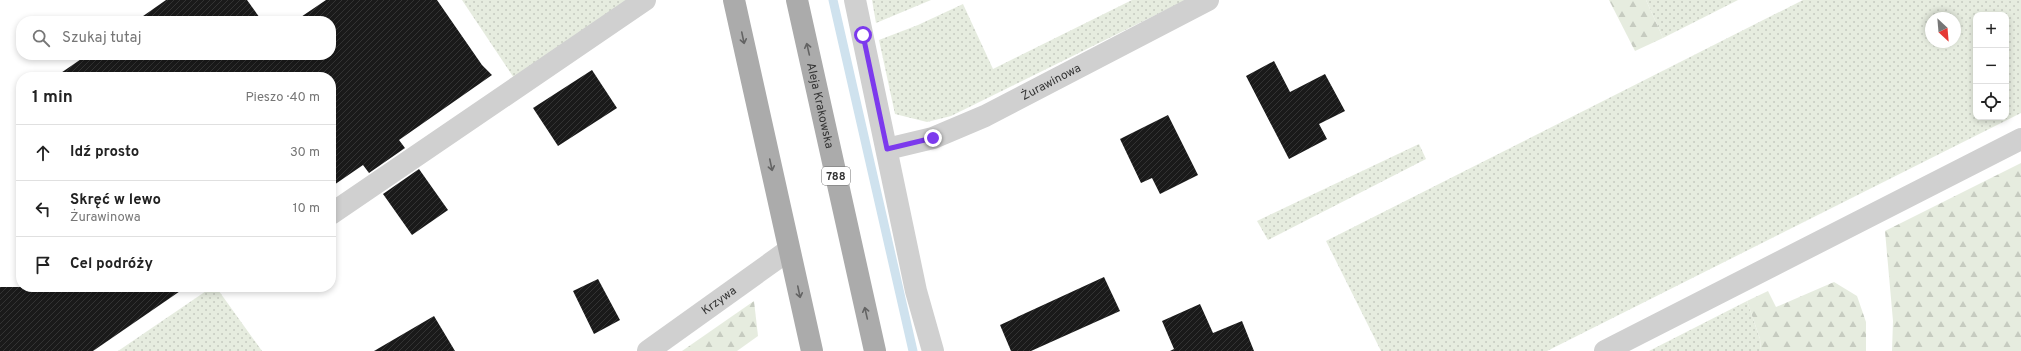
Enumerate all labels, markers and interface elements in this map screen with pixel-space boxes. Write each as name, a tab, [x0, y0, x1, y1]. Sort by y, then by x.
north arrow	[1925, 12, 1961, 48]
map controls	[1973, 12, 2009, 120]
button: +	[1973, 12, 2009, 48]
search box	[16, 16, 336, 60]
route start	[854, 26, 872, 44]
icon: search	[30, 27, 52, 49]
text: Szukaj tutaj	[62, 29, 142, 48]
one-way arrow	[739, 31, 747, 44]
one-way arrow	[803, 43, 811, 56]
button: −	[1973, 48, 2009, 84]
street label: Żurawinowa	[1019, 60, 1084, 105]
street label: Aleja Krakowska	[802, 61, 837, 150]
button: locate	[1973, 84, 2009, 120]
text: 1 min	[32, 87, 73, 109]
text: Pieszo · 40 m	[245, 90, 320, 106]
route end	[924, 129, 942, 147]
icon: ahead	[32, 142, 54, 164]
text: Idź prosto	[70, 143, 139, 162]
text: 30 m	[290, 145, 320, 161]
one-way arrow	[767, 158, 775, 171]
road number: 788	[822, 167, 850, 185]
text: Skręć w lewo	[70, 191, 161, 210]
icon: left	[32, 198, 54, 220]
text: 10 m	[293, 201, 320, 217]
text: Żurawinowa	[70, 210, 141, 226]
icon: arrive	[32, 254, 54, 276]
text: Cel podróży	[70, 255, 153, 274]
street label: Krzywa	[699, 283, 740, 319]
one-way arrow	[795, 285, 803, 298]
one-way arrow	[862, 307, 870, 320]

